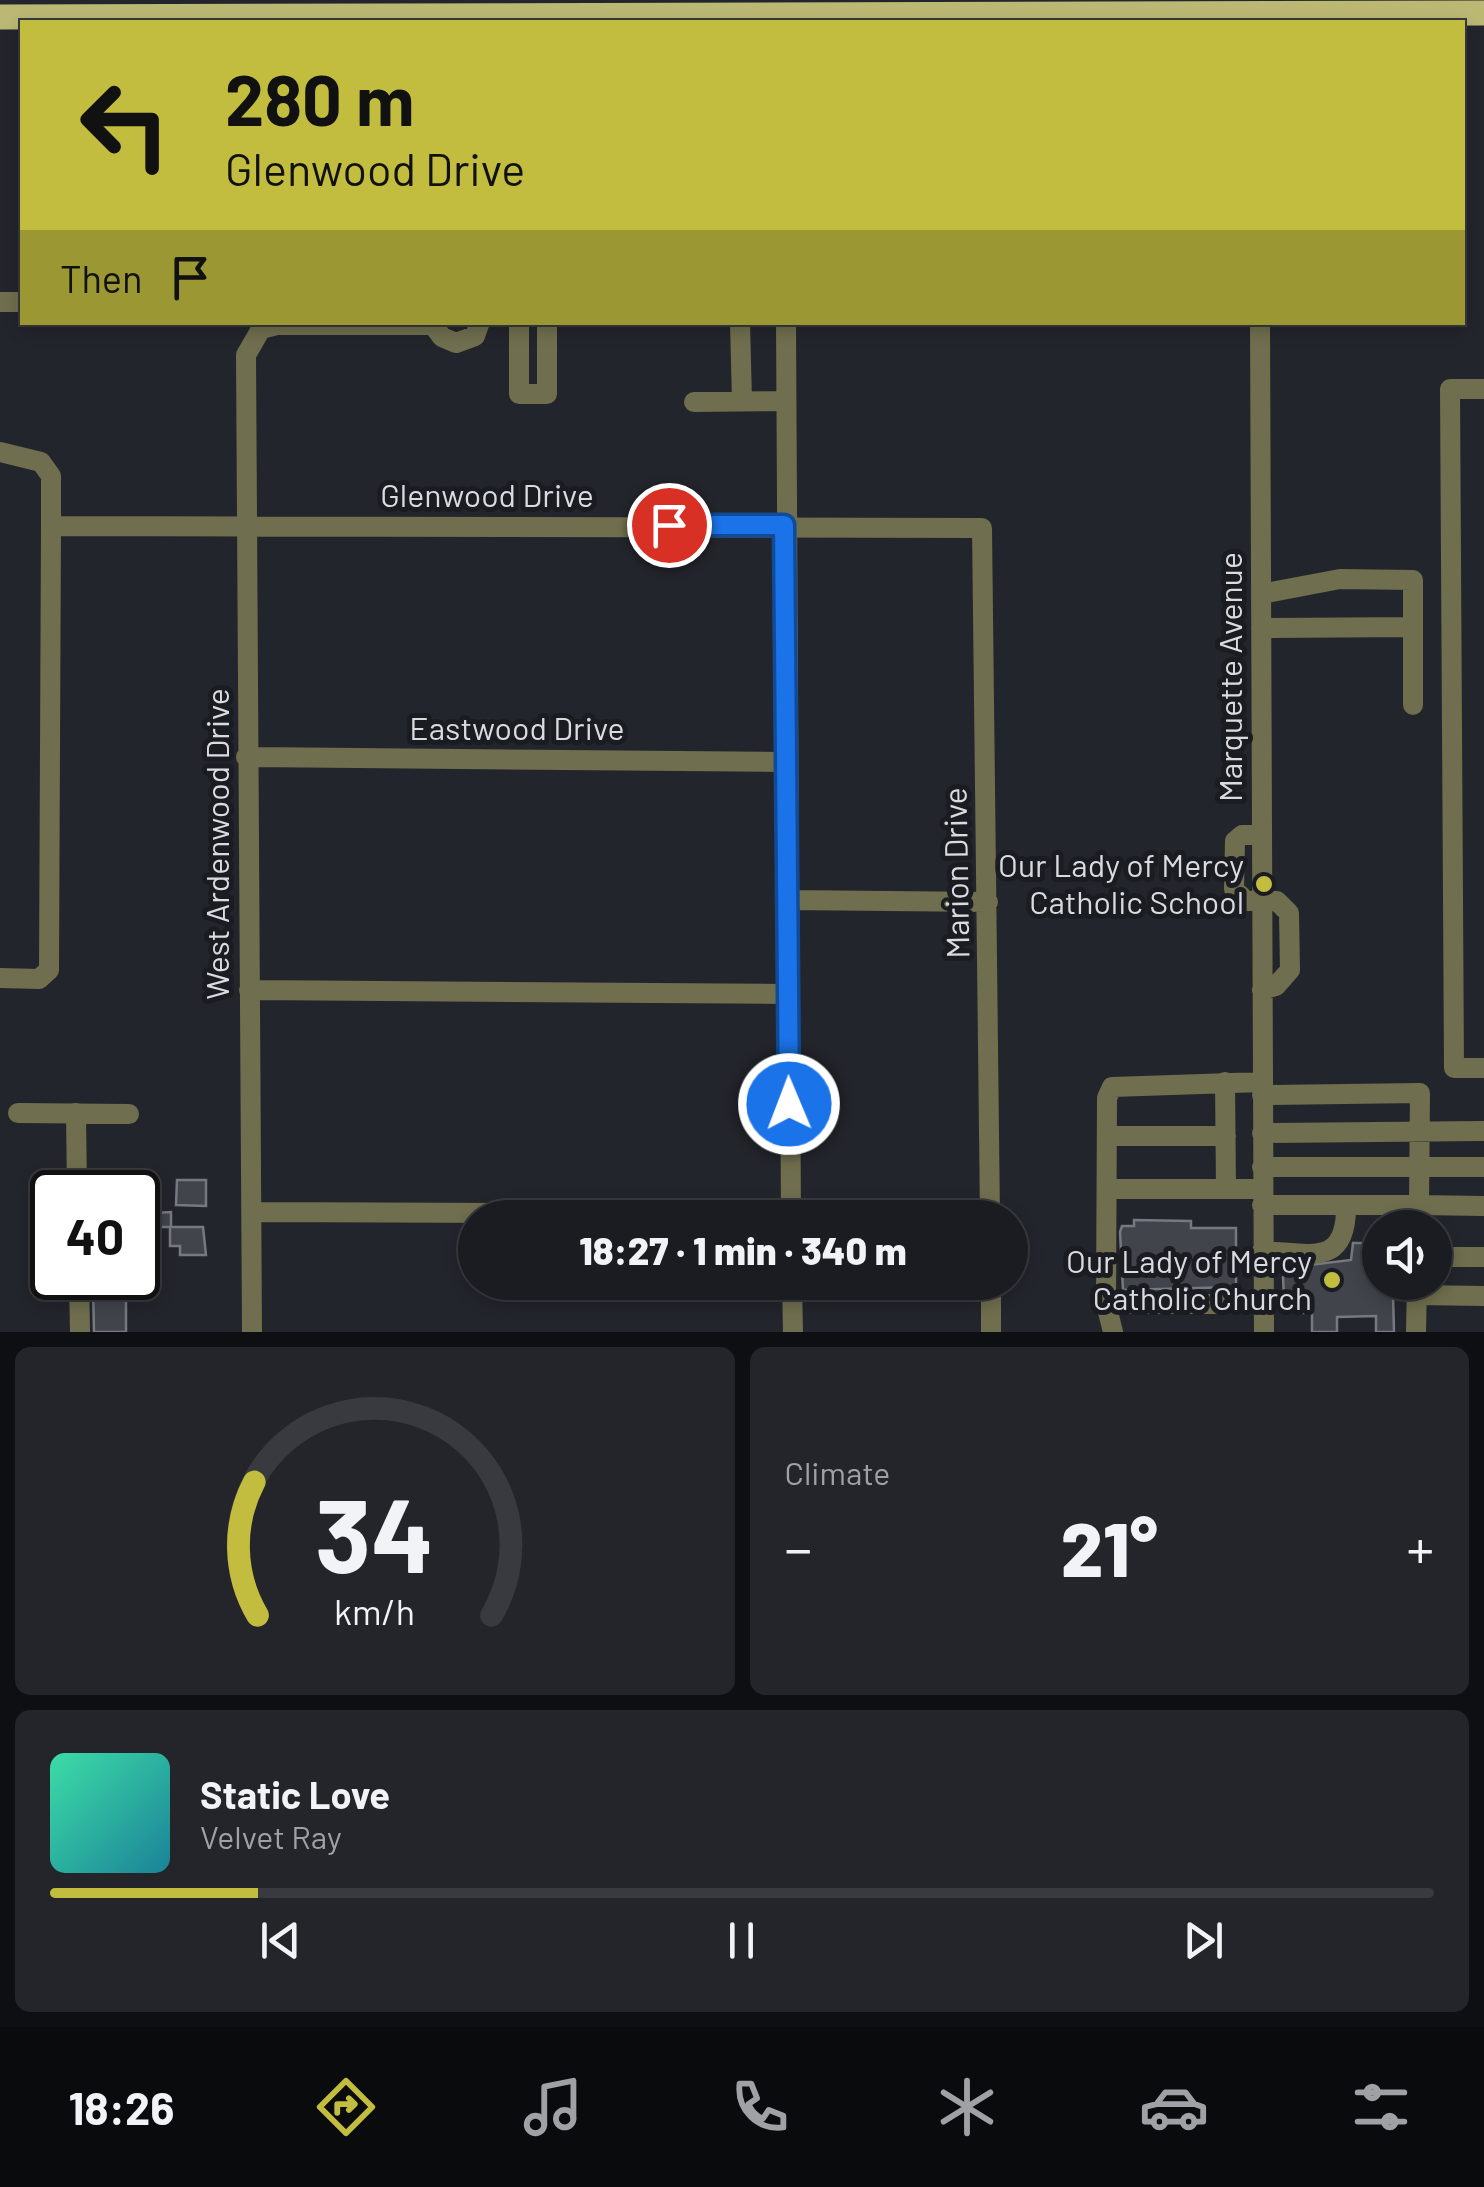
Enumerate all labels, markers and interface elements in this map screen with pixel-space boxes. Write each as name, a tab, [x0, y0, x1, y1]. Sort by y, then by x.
text: 280 m	[225, 56, 414, 140]
icon: left	[60, 60, 190, 190]
text: Glenwood Drive	[225, 141, 525, 195]
icon: arrive	[163, 250, 218, 305]
text: Then	[60, 255, 143, 301]
street label: Glenwood Drive	[380, 475, 594, 513]
pin	[627, 483, 712, 568]
icon: arrive	[642, 498, 697, 553]
street label: Marquette Avenue	[1210, 552, 1248, 802]
street label: West Ardenwood Drive	[197, 688, 235, 1000]
street label: Eastwood Drive	[409, 708, 625, 746]
street label: Marion Drive	[935, 787, 975, 959]
place label: Our Lady of Mercy Catholic School	[998, 845, 1244, 920]
marker: Our Lady of Mercy Catholic School	[1253, 873, 1275, 895]
position arrow	[737, 1052, 841, 1156]
speed limit sign: 40	[30, 1170, 160, 1300]
map controls	[1362, 1210, 1452, 1300]
button: sound	[1362, 1210, 1452, 1300]
text: 18:27 · 1 min · 340 m	[579, 1227, 907, 1273]
place label: Our Lady of Mercy Catholic Church	[1066, 1241, 1312, 1316]
marker: Our Lady of Mercy Catholic Church	[1321, 1269, 1343, 1291]
text: Climate	[785, 1453, 890, 1491]
text: 34	[315, 1469, 434, 1594]
text: 21°	[1061, 1502, 1158, 1592]
text: −	[785, 1514, 812, 1580]
text: +	[1406, 1514, 1434, 1580]
text: km/h	[334, 1589, 415, 1632]
text: Static Love	[200, 1771, 390, 1817]
text: Velvet Ray	[200, 1817, 342, 1855]
icon: previous	[253, 1913, 308, 1968]
icon: pause	[714, 1913, 769, 1968]
icon: next	[1176, 1913, 1231, 1968]
icon: directions	[311, 2072, 381, 2142]
icon: music	[518, 2072, 588, 2142]
icon: phone	[725, 2072, 795, 2142]
icon: climate	[932, 2072, 1002, 2142]
icon: car	[1139, 2072, 1209, 2142]
icon: filters	[1346, 2072, 1416, 2142]
text: 18:26	[68, 2080, 174, 2134]

